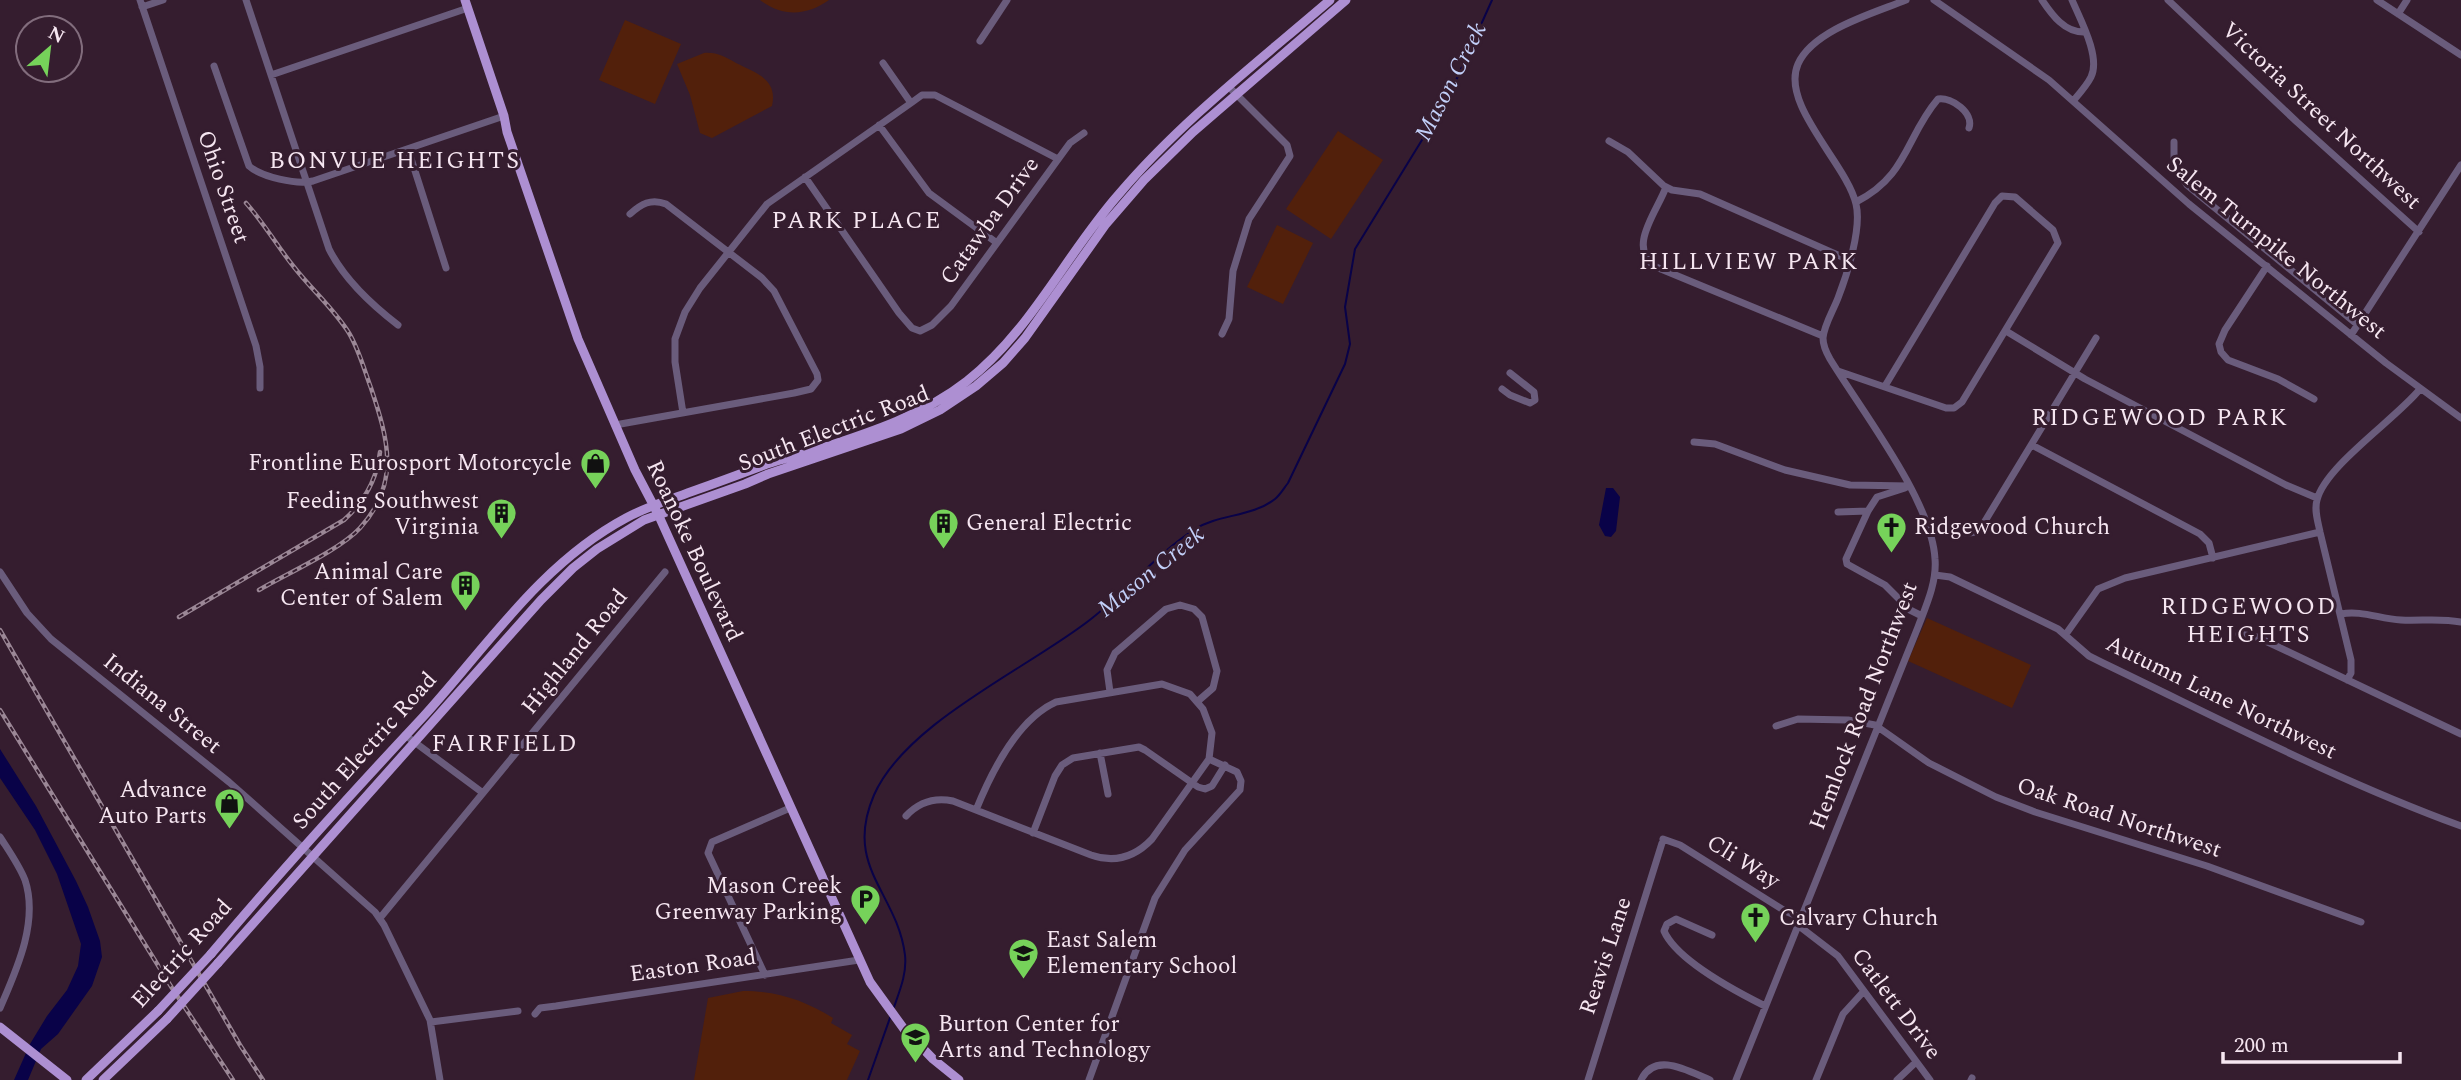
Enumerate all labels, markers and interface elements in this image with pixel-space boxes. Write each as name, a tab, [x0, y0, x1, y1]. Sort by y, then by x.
north arrow	[14, 14, 84, 84]
street label: Victoria Street Northwest	[2213, 14, 2429, 218]
water label: Mason Creek	[1406, 16, 1496, 148]
text: N	[43, 19, 70, 52]
street label: Ohio Street	[187, 126, 259, 248]
district label: BONVUE HEIGHTS	[269, 143, 521, 179]
street label: Salem Turnpike Northwest	[2158, 148, 2394, 348]
street label: Catawba Drive	[931, 150, 1049, 292]
district label: PARK PLACE	[772, 203, 942, 239]
district label: HILLVIEW PARK	[1639, 244, 1859, 280]
street label: South Electric Road	[733, 376, 935, 482]
district label: RIDGEWOOD PARK	[2031, 400, 2289, 436]
place label: Frontline Eurosport Motorcycle	[248, 446, 572, 481]
shop icon: Frontline Eurosport Motorcycle	[578, 446, 612, 490]
street label: Roanoke Boulevard	[637, 454, 752, 648]
place label: Feeding Southwest Virginia	[286, 484, 479, 545]
building icon: Feeding Southwest Virginia	[485, 497, 519, 541]
building icon: General Electric	[926, 506, 960, 550]
place label: General Electric	[966, 506, 1132, 541]
church icon: Ridgewood Church	[1874, 510, 1908, 554]
place label: Ridgewood Church	[1914, 510, 2110, 545]
water label: Mason Creek	[1089, 517, 1213, 627]
place label: Animal Care Center of Salem	[280, 555, 443, 616]
building icon: Animal Care Center of Salem	[449, 568, 483, 612]
street label: Hemlock Road Northwest	[1800, 577, 1928, 835]
street label: Highland Road	[513, 581, 637, 723]
district label: RIDGEWOOD HEIGHTS	[2161, 589, 2337, 653]
street label: Autumn Lane Northwest	[2100, 627, 2342, 769]
street label: Indiana Street	[95, 645, 229, 763]
street label: South Electric Road	[284, 664, 446, 838]
district label: FAIRFIELD	[431, 726, 579, 762]
street label: Oak Road Northwest	[2012, 768, 2226, 868]
place label: Advance Auto Parts	[98, 773, 207, 834]
shop icon: Advance Auto Parts	[213, 786, 247, 830]
street label: Cli Way	[1700, 826, 1787, 899]
place label: Mason Creek Greenway Parking	[655, 869, 842, 930]
parking icon: Mason Creek Greenway Parking	[848, 882, 882, 926]
street label: Electric Road	[123, 891, 241, 1017]
street label: Reavis Lane	[1571, 893, 1641, 1019]
church icon: Calvary Church	[1739, 901, 1773, 945]
place label: Calvary Church	[1779, 901, 1938, 936]
place label: East Salem Elementary School	[1046, 923, 1237, 984]
school or university icon: East Salem Elementary School	[1006, 936, 1040, 980]
street label: Easton Road	[627, 940, 759, 992]
street label: Catlett Drive	[1842, 941, 1950, 1067]
place label: Burton Center for Arts and Technology	[938, 1007, 1151, 1068]
school or university icon: Burton Center for Arts and Technology	[898, 1020, 932, 1064]
scale bar	[2223, 1020, 2400, 1064]
text: 200 m	[2234, 1030, 2289, 1062]

